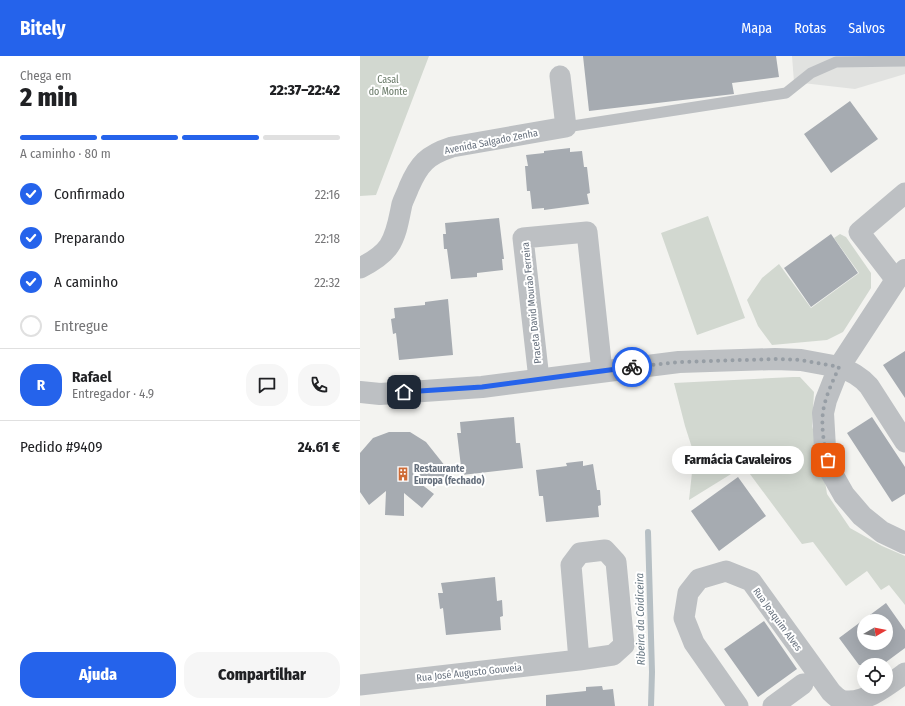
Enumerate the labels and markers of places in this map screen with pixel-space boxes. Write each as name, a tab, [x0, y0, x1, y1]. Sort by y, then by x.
pin	[387, 375, 421, 409]
pin	[811, 443, 845, 477]
callout: Farmácia Cavaleiros	[672, 446, 804, 474]
place label: Restaurante Europa (fechado)	[414, 463, 485, 487]
building icon: Restaurante Europa (fechado)	[395, 466, 411, 482]

